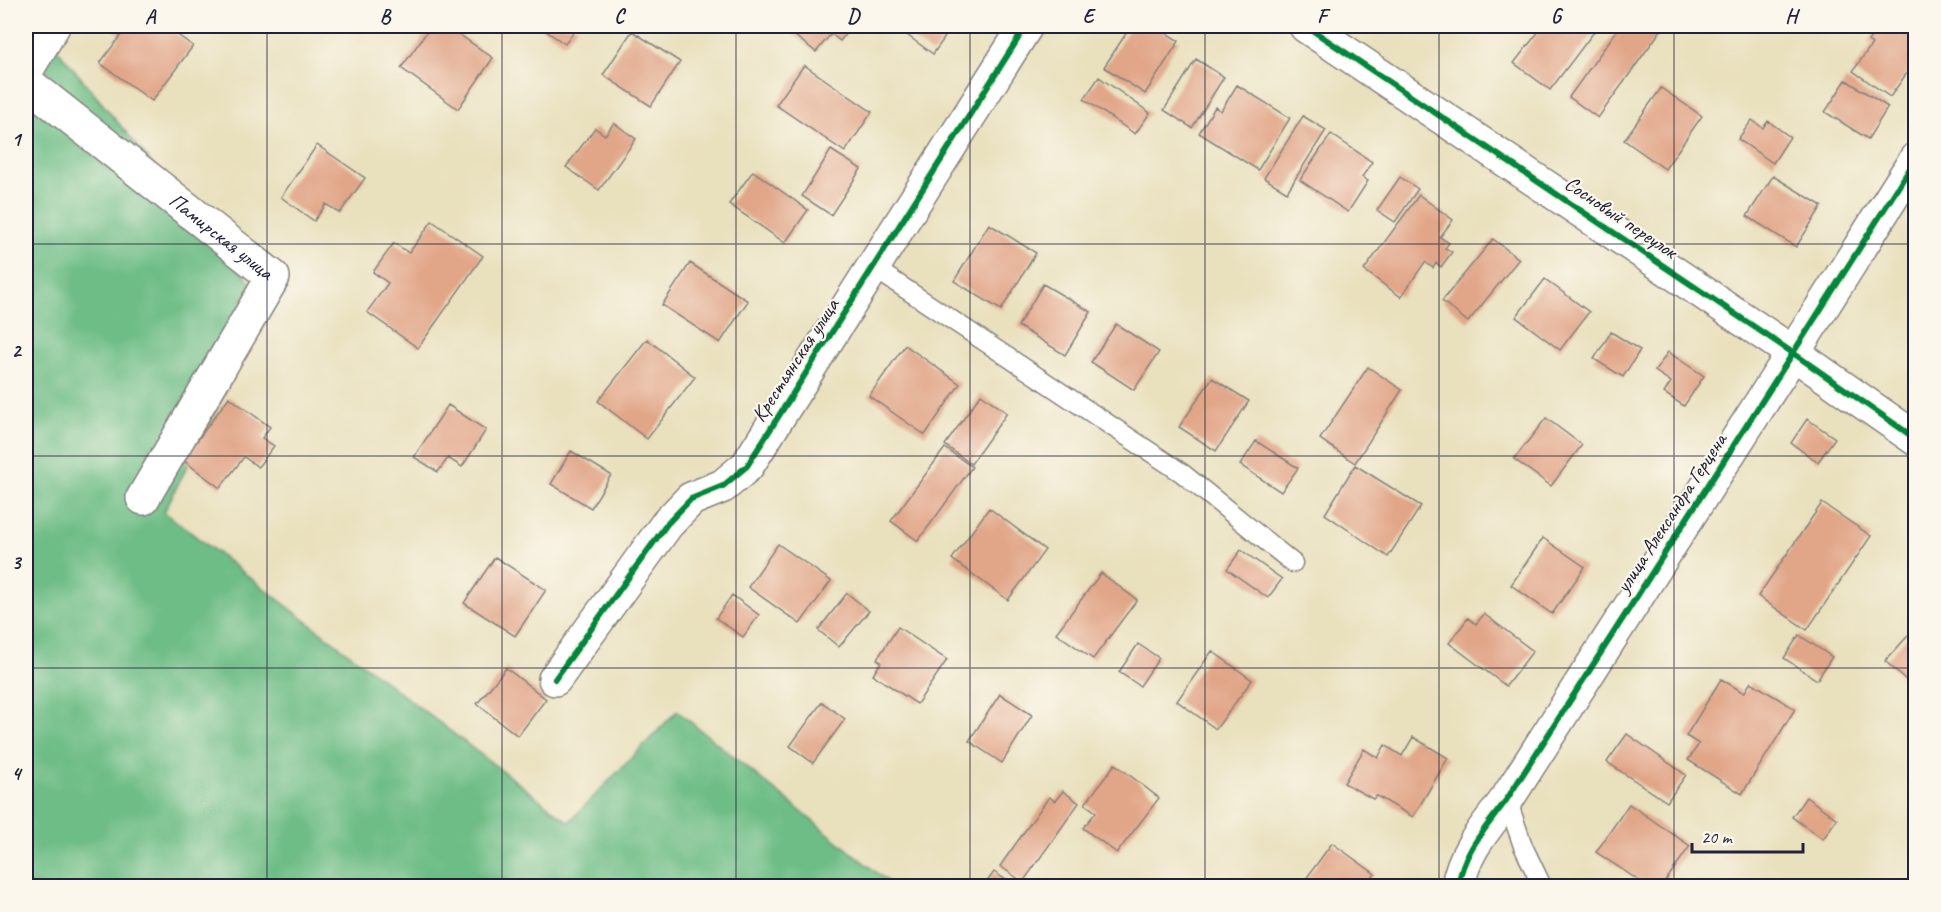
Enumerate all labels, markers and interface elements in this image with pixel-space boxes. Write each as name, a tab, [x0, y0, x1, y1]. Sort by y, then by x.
text: A	[145, 4, 157, 29]
text: B	[380, 4, 392, 29]
text: C	[614, 4, 626, 29]
text: D	[847, 4, 861, 29]
text: E	[1083, 4, 1097, 29]
text: F	[1317, 4, 1331, 29]
text: G	[1551, 4, 1564, 29]
text: H	[1785, 4, 1800, 29]
text: 1	[12, 127, 23, 152]
street label: Сосновый переулок	[1560, 170, 1684, 265]
street label: Памирская улица	[164, 187, 280, 287]
street label: Крестьянская улица	[746, 292, 845, 427]
text: 2	[12, 338, 23, 363]
street label: улица Александра Герцена	[1609, 426, 1734, 599]
text: 3	[12, 550, 23, 575]
text: 4	[12, 761, 24, 786]
scale bar	[1692, 816, 1803, 854]
text: 20 m	[1701, 826, 1734, 848]

